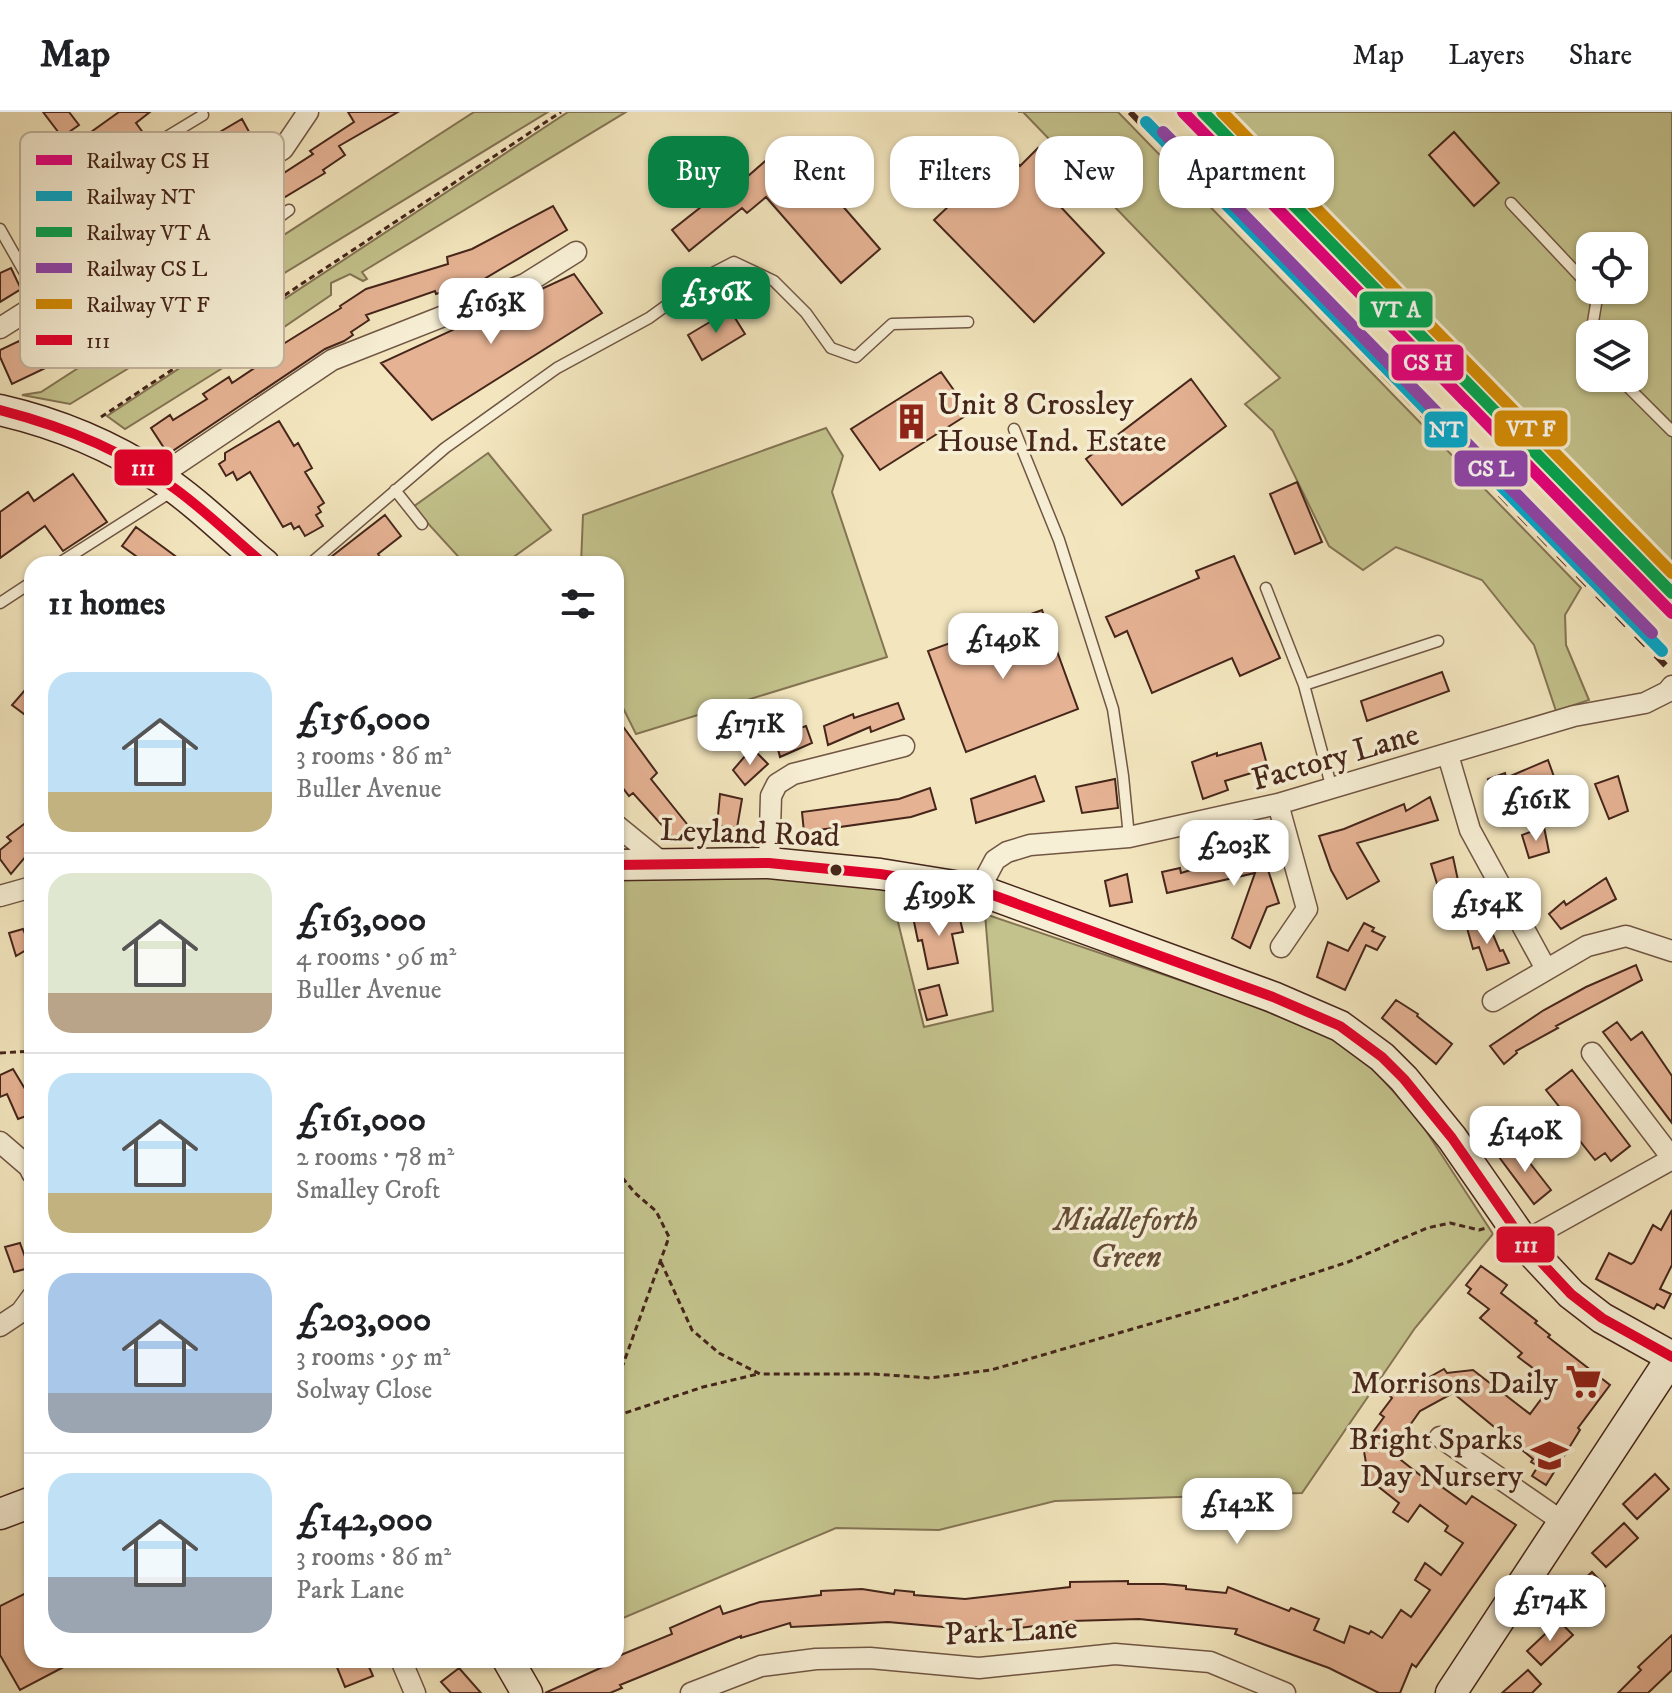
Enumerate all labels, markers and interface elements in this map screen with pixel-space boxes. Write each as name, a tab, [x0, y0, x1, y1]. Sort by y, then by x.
text: Map	[40, 31, 110, 79]
text: Map	[1353, 38, 1404, 73]
text: Layers	[1448, 38, 1525, 73]
text: Share	[1569, 38, 1632, 73]
legend	[20, 132, 284, 368]
chip: Buy	[648, 136, 749, 208]
chip: Rent	[765, 136, 874, 208]
chip: Filters	[890, 136, 1019, 208]
chip: New	[1035, 136, 1143, 208]
chip: Apartment	[1159, 136, 1334, 208]
text: Railway CS H	[86, 148, 210, 175]
text: Railway NT	[86, 184, 196, 211]
text: Railway VT A	[86, 220, 211, 247]
map controls	[1576, 232, 1648, 392]
button: locate	[1576, 232, 1648, 304]
text: Railway CS L	[86, 256, 207, 283]
pin: £156K	[660, 267, 772, 335]
text: £156K	[680, 276, 752, 309]
pin: £163K	[435, 278, 547, 346]
text: £163K	[457, 287, 525, 320]
line badge: VT A	[1358, 290, 1434, 329]
text: Railway VT F	[86, 292, 210, 319]
text: VT A	[1370, 297, 1422, 324]
button: layers	[1576, 320, 1648, 392]
text: 111	[86, 328, 110, 355]
line badge: CS H	[1390, 343, 1465, 382]
text: CS H	[1403, 350, 1453, 377]
place label: Unit 8 Crossley House Ind. Estate	[937, 385, 1166, 462]
building icon: Unit 8 Crossley House Ind. Estate	[892, 402, 930, 440]
line badge: VT F	[1493, 409, 1569, 448]
line badge: NT	[1423, 410, 1469, 449]
text: VT F	[1505, 416, 1556, 443]
text: NT	[1429, 417, 1464, 444]
line badge: 111	[113, 448, 174, 487]
line badge: CS L	[1453, 449, 1529, 488]
text: 111	[131, 455, 155, 482]
text: CS L	[1468, 456, 1515, 483]
icon: filters	[556, 582, 600, 626]
text: 11 homes	[48, 583, 165, 625]
pin: £149K	[947, 613, 1059, 681]
text: £149K	[966, 622, 1040, 655]
text: £156,000	[296, 698, 430, 740]
pin: £171K	[694, 699, 806, 767]
icon: home	[112, 704, 208, 800]
text: £171K	[715, 708, 785, 741]
street label: Factory Lane	[1247, 715, 1424, 801]
text: 3 rooms · 86 m²	[296, 740, 451, 773]
text: Buller Avenue	[296, 773, 442, 806]
pin: £161K	[1480, 775, 1592, 843]
text: £161K	[1502, 784, 1570, 817]
street label: Leyland Road	[659, 811, 841, 857]
pin: £203K	[1178, 820, 1290, 888]
text: £203K	[1198, 829, 1270, 862]
unlabelled marker	[828, 862, 844, 878]
pin: £199K	[883, 870, 995, 938]
pin: £154K	[1431, 878, 1543, 946]
text: £199K	[903, 879, 975, 912]
text: £154K	[1451, 887, 1523, 920]
text: £163,000	[296, 899, 426, 941]
icon: home	[112, 905, 208, 1001]
text: 4 rooms · 96 m²	[296, 941, 456, 974]
text: Buller Avenue	[296, 974, 442, 1007]
text: £161,000	[296, 1099, 426, 1141]
icon: home	[112, 1105, 208, 1201]
pin: £140K	[1469, 1106, 1581, 1174]
text: £140K	[1488, 1115, 1562, 1148]
text: 2 rooms · 78 m²	[296, 1141, 454, 1174]
text: Smalley Croft	[296, 1174, 440, 1207]
park label: Middleforth Green	[1052, 1201, 1198, 1278]
line badge: 111	[1495, 1225, 1556, 1264]
text: 111	[1514, 1232, 1538, 1259]
text: £203,000	[296, 1299, 431, 1341]
icon: home	[112, 1305, 208, 1401]
text: 3 rooms · 95 m²	[296, 1341, 451, 1374]
supermarket icon: Morrisons Daily	[1565, 1363, 1603, 1401]
place label: Morrisons Daily	[1351, 1364, 1559, 1404]
text: Solway Close	[296, 1374, 432, 1407]
place label: Bright Sparks Day Nursery	[1349, 1420, 1524, 1497]
school or university icon: Bright Sparks Day Nursery	[1530, 1437, 1568, 1475]
pin: £142K	[1181, 1478, 1293, 1546]
text: £142K	[1200, 1487, 1274, 1520]
text: £142,000	[296, 1499, 433, 1541]
icon: home	[112, 1505, 208, 1601]
text: 3 rooms · 86 m²	[296, 1541, 451, 1574]
text: Park Lane	[296, 1574, 404, 1607]
pin: £174K	[1494, 1575, 1606, 1643]
text: £174K	[1513, 1584, 1587, 1617]
street label: Park Lane	[944, 1609, 1079, 1655]

